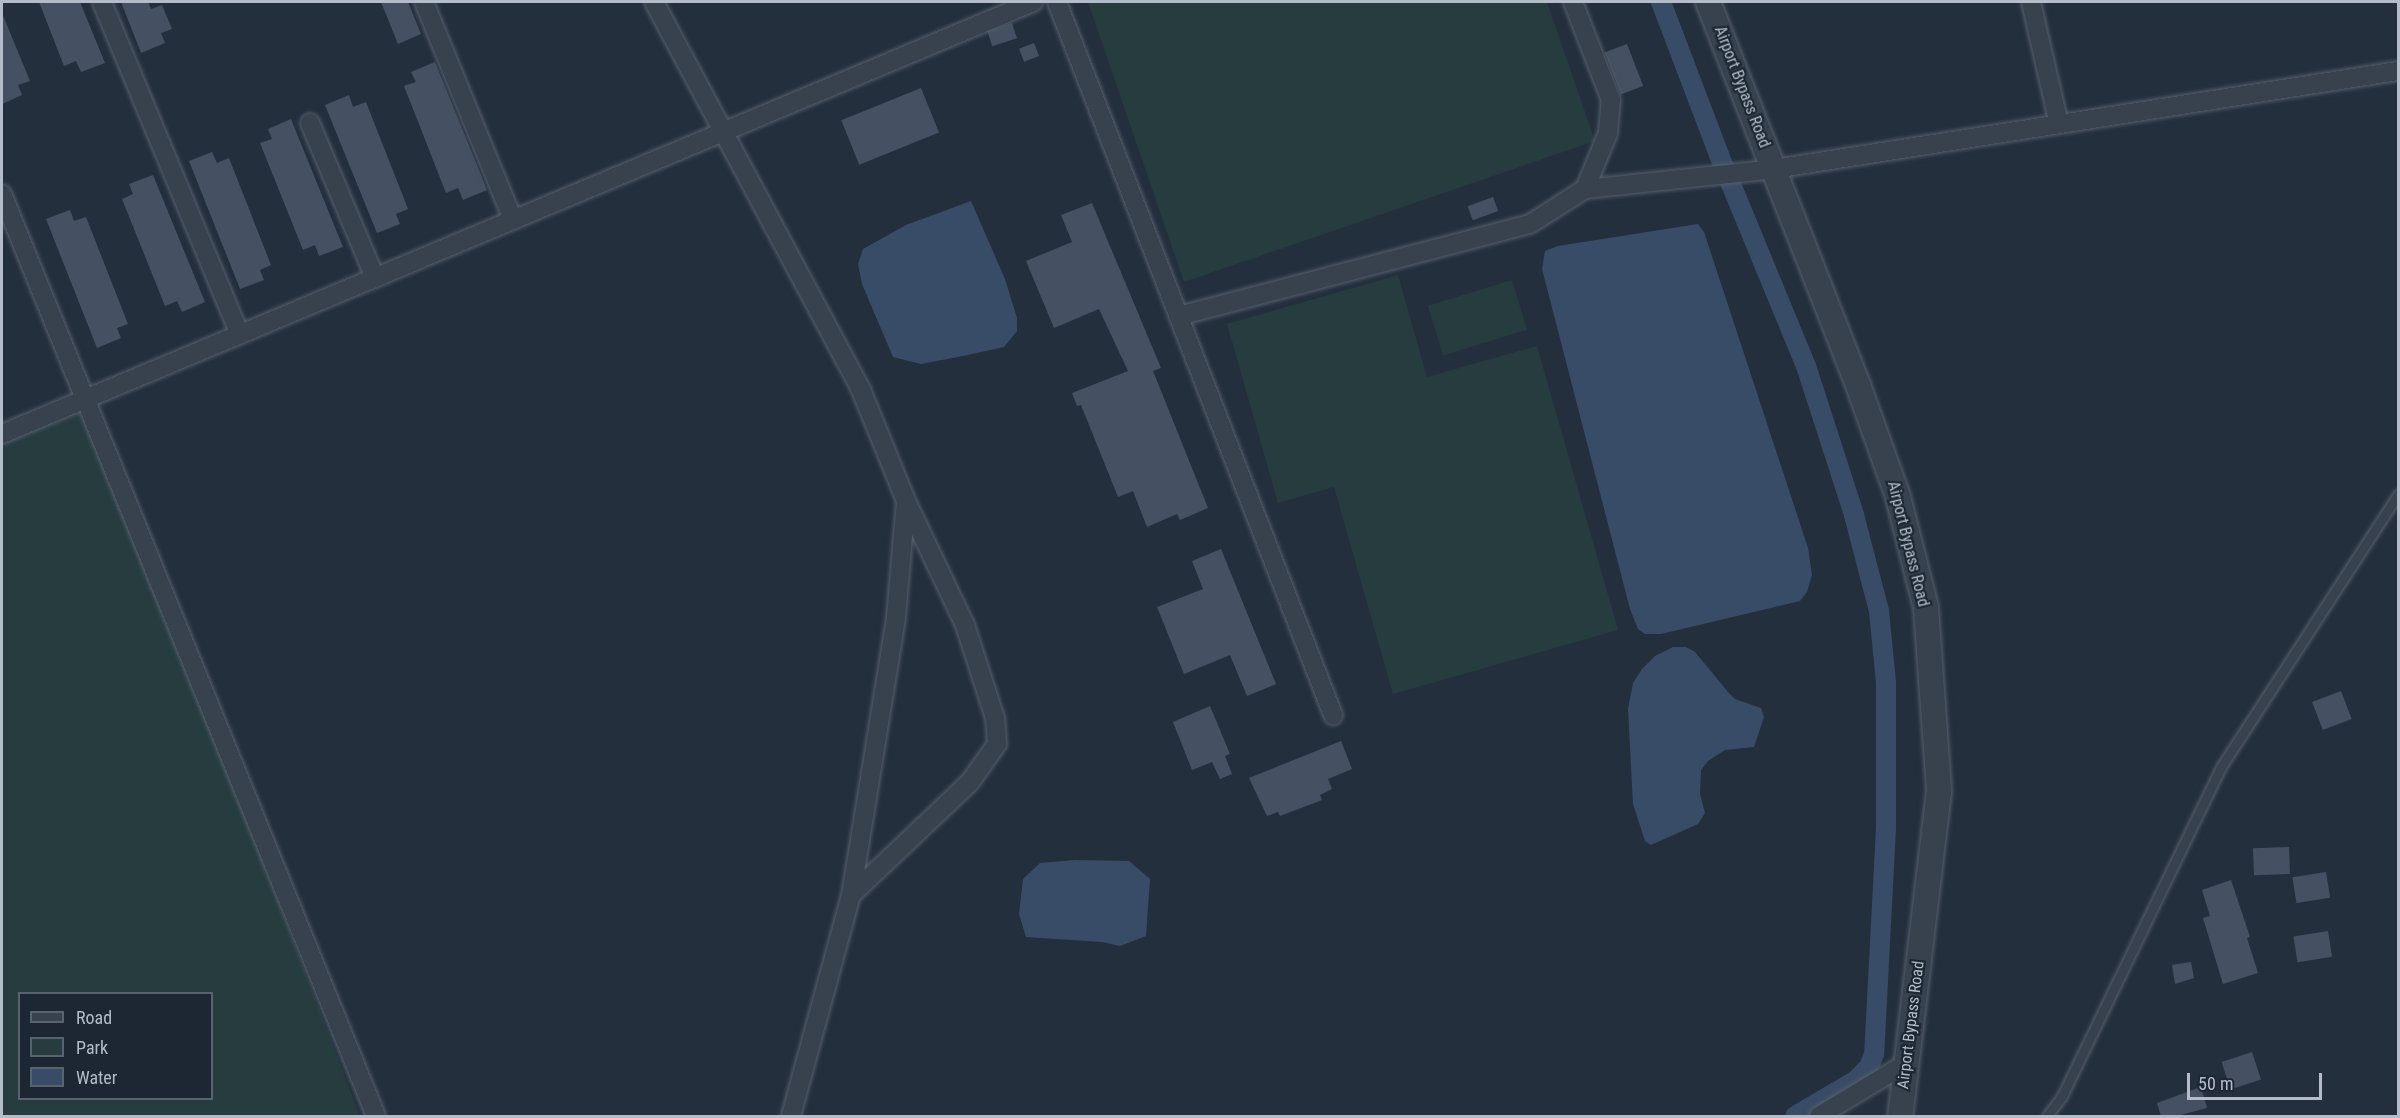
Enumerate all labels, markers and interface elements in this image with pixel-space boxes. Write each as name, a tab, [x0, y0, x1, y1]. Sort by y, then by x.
street label: Airport Bypass Road	[1710, 23, 1774, 151]
street label: Airport Bypass Road	[1883, 479, 1933, 609]
street label: Airport Bypass Road	[1894, 960, 1928, 1090]
legend	[18, 992, 213, 1100]
text: Road	[76, 1007, 112, 1028]
text: Park	[76, 1037, 108, 1058]
scale bar	[2190, 1061, 2325, 1099]
text: Water	[76, 1067, 117, 1088]
text: 50 m	[2198, 1073, 2233, 1094]

